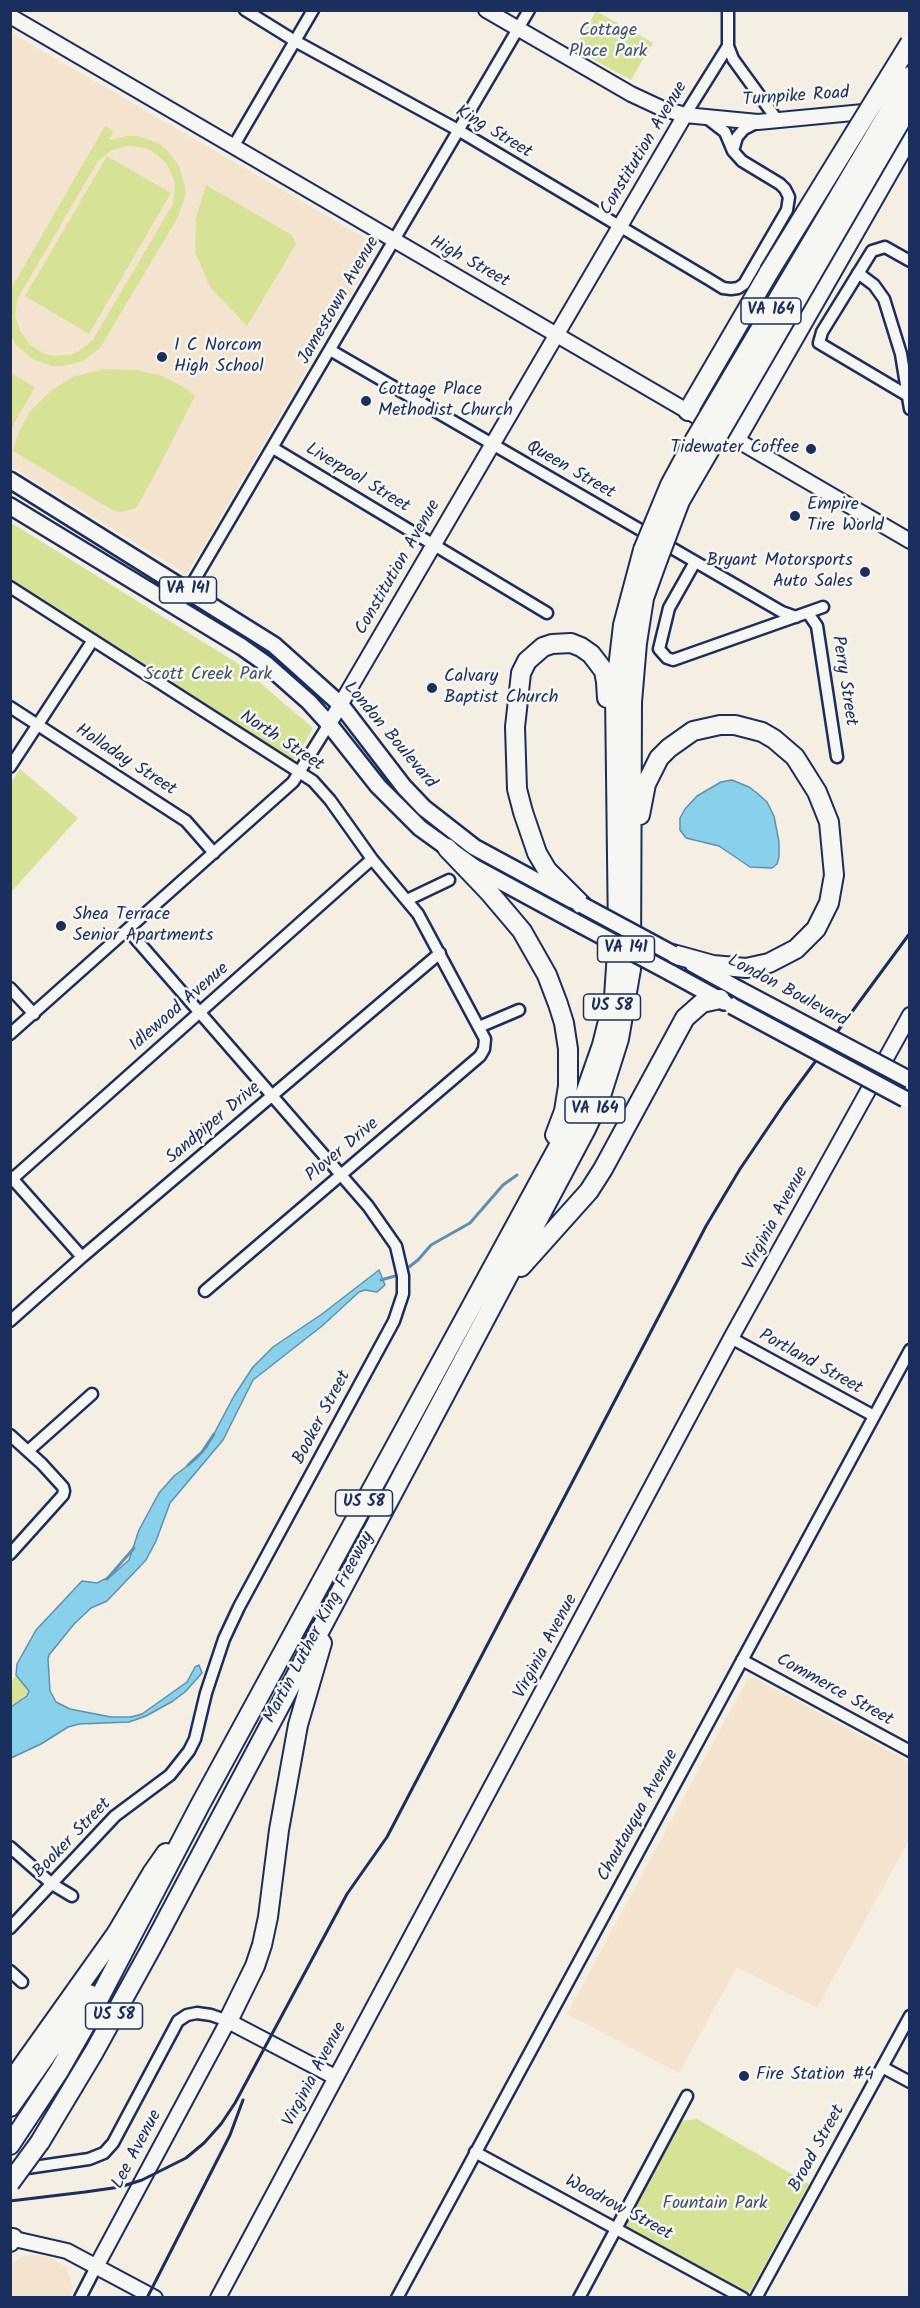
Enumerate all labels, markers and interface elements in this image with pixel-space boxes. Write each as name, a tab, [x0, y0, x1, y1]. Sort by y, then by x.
park label: Cottage Place Park	[569, 21, 647, 63]
street label: Constitution Avenue	[597, 78, 693, 220]
street label: Turnpike Road	[742, 84, 850, 112]
street label: King Street	[451, 102, 535, 164]
street label: High Street	[426, 232, 512, 294]
street label: Jamestown Avenue	[295, 233, 385, 369]
road number: VA 164	[741, 298, 801, 324]
place label: I C Norcom High School	[174, 336, 264, 378]
marker: I C Norcom High School	[155, 350, 169, 364]
place label: Cottage Place Methodist Church	[378, 380, 513, 422]
marker: Cottage Place Methodist Church	[359, 394, 373, 408]
street label: Queen Street	[522, 437, 618, 505]
place label: Tidewater Coffee	[671, 438, 799, 460]
street label: Liverpool Street	[301, 439, 413, 519]
marker: Tidewater Coffee	[804, 442, 818, 456]
place label: Empire Tire World	[807, 495, 884, 538]
street label: Constitution Avenue	[352, 497, 446, 639]
marker: Empire Tire World	[788, 509, 802, 523]
place label: Bryant Motorsports Auto Sales	[706, 551, 853, 594]
marker: Bryant Motorsports Auto Sales	[858, 565, 872, 579]
road number: VA 141	[160, 577, 216, 603]
street label: Perry Street	[825, 634, 861, 728]
park label: Scott Creek Park	[144, 665, 272, 687]
place label: Calvary Baptist Church	[444, 667, 558, 710]
street label: London Boulevard	[338, 678, 440, 794]
marker: Calvary Baptist Church	[425, 681, 439, 695]
street label: North Street	[235, 707, 327, 777]
street label: Holladay Street	[70, 720, 180, 802]
place label: Shea Terrace Senior Apartments	[73, 905, 213, 948]
marker: Shea Terrace Senior Apartments	[54, 919, 68, 933]
road number: VA 141	[598, 936, 654, 962]
street label: London Boulevard	[723, 951, 851, 1033]
street label: Idlewood Avenue	[126, 959, 234, 1057]
road number: US 58	[584, 994, 640, 1020]
street label: Sandpiper Drive	[162, 1078, 266, 1170]
road number: VA 164	[565, 1097, 625, 1123]
street label: Plover Drive	[302, 1114, 384, 1188]
street label: Virginia Avenue	[740, 1163, 814, 1275]
street label: Portland Street	[754, 1326, 866, 1400]
street label: Booker Street	[289, 1367, 357, 1469]
road number: US 58	[336, 1490, 392, 1516]
street label: Martin Luther King Freeway	[260, 1529, 380, 1727]
street label: Virginia Avenue	[510, 1591, 584, 1703]
street label: Commerce Street	[772, 1650, 896, 1732]
street label: Chautauqua Avenue	[594, 1746, 684, 1886]
street label: Booker Street	[29, 1794, 117, 1884]
road number: US 58	[86, 2003, 142, 2029]
street label: Virginia Avenue	[279, 2019, 353, 2131]
place label: Fire Station #4	[756, 2065, 874, 2087]
marker: Fire Station #4	[737, 2069, 751, 2083]
street label: Broad Street	[785, 2102, 851, 2196]
street label: Lee Avenue	[108, 2107, 168, 2193]
street label: Woodrow Street	[561, 2172, 675, 2246]
park label: Fountain Park	[663, 2194, 767, 2216]

